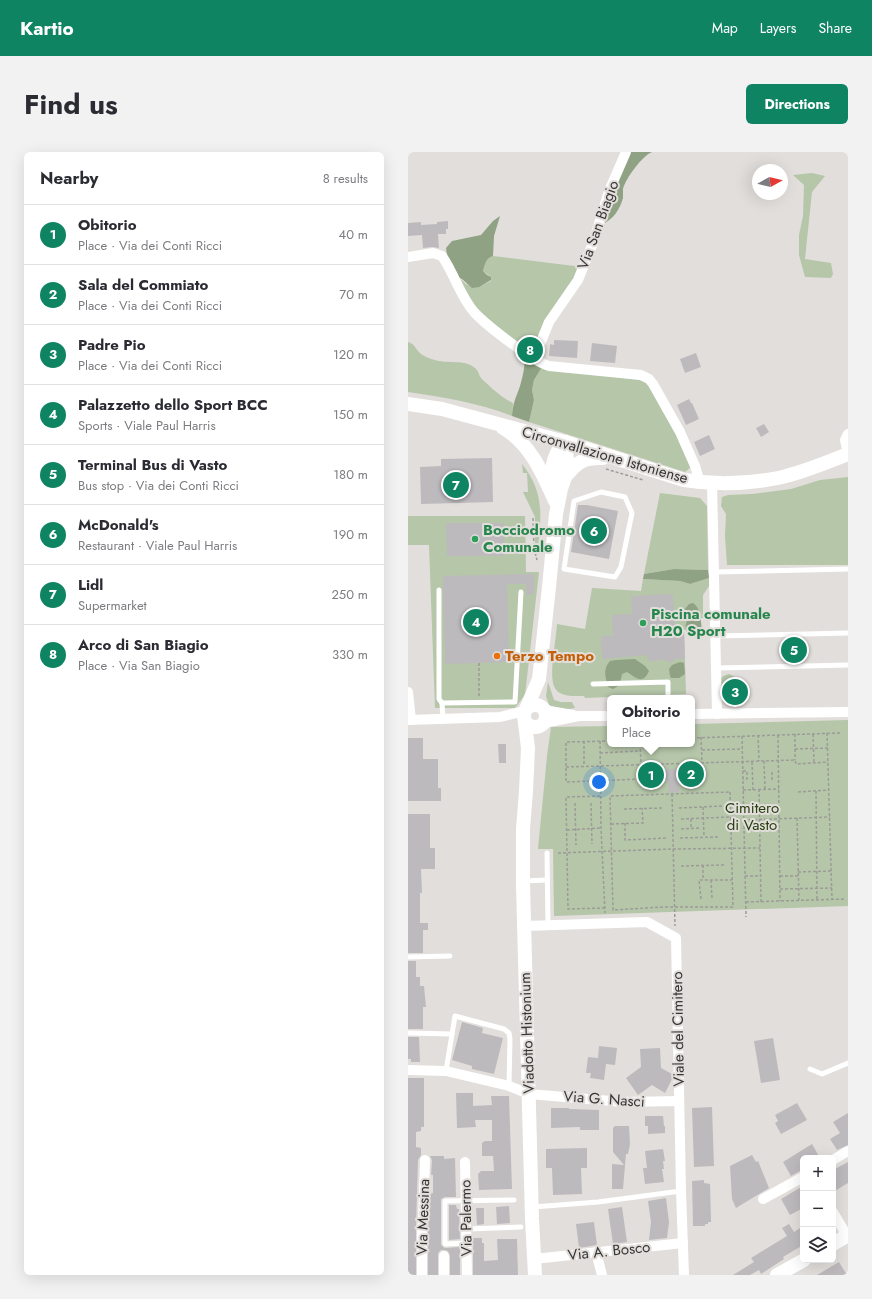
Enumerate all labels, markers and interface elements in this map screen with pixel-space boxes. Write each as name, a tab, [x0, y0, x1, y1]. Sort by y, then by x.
text: Kartio	[20, 15, 74, 42]
text: Map	[712, 18, 738, 38]
text: Layers	[760, 18, 796, 38]
text: Share	[818, 18, 852, 38]
text: Find us	[24, 84, 118, 125]
button: Directions	[746, 84, 848, 124]
north arrow	[752, 164, 788, 200]
text: Nearby	[40, 166, 98, 190]
text: 8 results	[323, 169, 368, 188]
street label: Via San Biagio	[572, 177, 624, 273]
text: Obitorio	[78, 214, 137, 236]
text: 1	[50, 225, 56, 244]
text: 40 m	[339, 225, 368, 244]
text: Place · Via dei Conti Ricci	[78, 236, 222, 255]
text: Sala del Commiato	[78, 274, 208, 296]
text: 2	[49, 285, 57, 304]
text: 70 m	[339, 285, 368, 304]
text: Place · Via dei Conti Ricci	[78, 296, 222, 315]
text: Padre Pio	[78, 334, 146, 356]
pin: 8	[517, 335, 543, 365]
text: 3	[49, 345, 57, 364]
text: 120 m	[333, 345, 368, 364]
text: Place · Via dei Conti Ricci	[78, 356, 222, 375]
text: Palazzetto dello Sport BCC	[78, 394, 268, 416]
text: 4	[48, 405, 58, 424]
text: 150 m	[333, 405, 368, 424]
text: Sports · Viale Paul Harris	[78, 416, 216, 435]
street label: Circonvallazione Istoniense	[519, 421, 691, 489]
text: Terminal Bus di Vasto	[78, 454, 227, 476]
text: 5	[49, 465, 57, 484]
text: 180 m	[333, 465, 368, 484]
pin: 7	[443, 470, 469, 500]
text: Bus stop · Via dei Conti Ricci	[78, 476, 239, 495]
text: McDonald's	[78, 514, 159, 536]
pin: 6	[581, 516, 607, 546]
place label: Bocciodromo Comunale	[483, 519, 575, 558]
text: 6	[49, 525, 57, 544]
text: 190 m	[333, 525, 368, 544]
marker: Bocciodromo Comunale	[470, 534, 480, 544]
text: Restaurant · Viale Paul Harris	[78, 536, 237, 555]
text: Lidl	[78, 574, 103, 596]
text: 7	[49, 585, 57, 604]
text: 250 m	[331, 585, 368, 604]
text: Supermarket	[78, 596, 147, 615]
place label: Piscina comunale H20 Sport	[651, 603, 771, 642]
pin: 4	[463, 607, 489, 637]
marker: Piscina comunale H20 Sport	[638, 618, 648, 628]
text: Arco di San Biagio	[78, 634, 209, 656]
pin: 5	[781, 635, 807, 665]
text: 8	[49, 645, 57, 664]
text: 330 m	[332, 645, 368, 664]
place label: Terzo Tempo	[505, 645, 594, 667]
marker: Terzo Tempo	[492, 651, 502, 661]
text: Place · Via San Biagio	[78, 656, 200, 675]
pin: 3	[722, 677, 748, 707]
popup	[607, 695, 695, 747]
text: Obitorio	[622, 701, 680, 723]
text: Place	[622, 723, 651, 742]
pin: 2	[678, 759, 704, 789]
pin: 1	[638, 760, 664, 790]
your location	[589, 772, 609, 792]
park label: Cimitero di Vasto	[725, 797, 779, 836]
street label: Viale del Cimitero	[666, 971, 690, 1087]
street label: Viadotto Histonium	[514, 972, 540, 1094]
street label: Via G. Nasci	[563, 1085, 645, 1113]
map controls	[800, 1155, 836, 1263]
button: +	[800, 1155, 836, 1191]
street label: Via Messina	[411, 1178, 435, 1256]
street label: Via Palermo	[454, 1179, 478, 1257]
button: −	[800, 1191, 836, 1227]
button: layers	[800, 1227, 836, 1263]
street label: Via A. Bosco	[567, 1236, 651, 1266]

